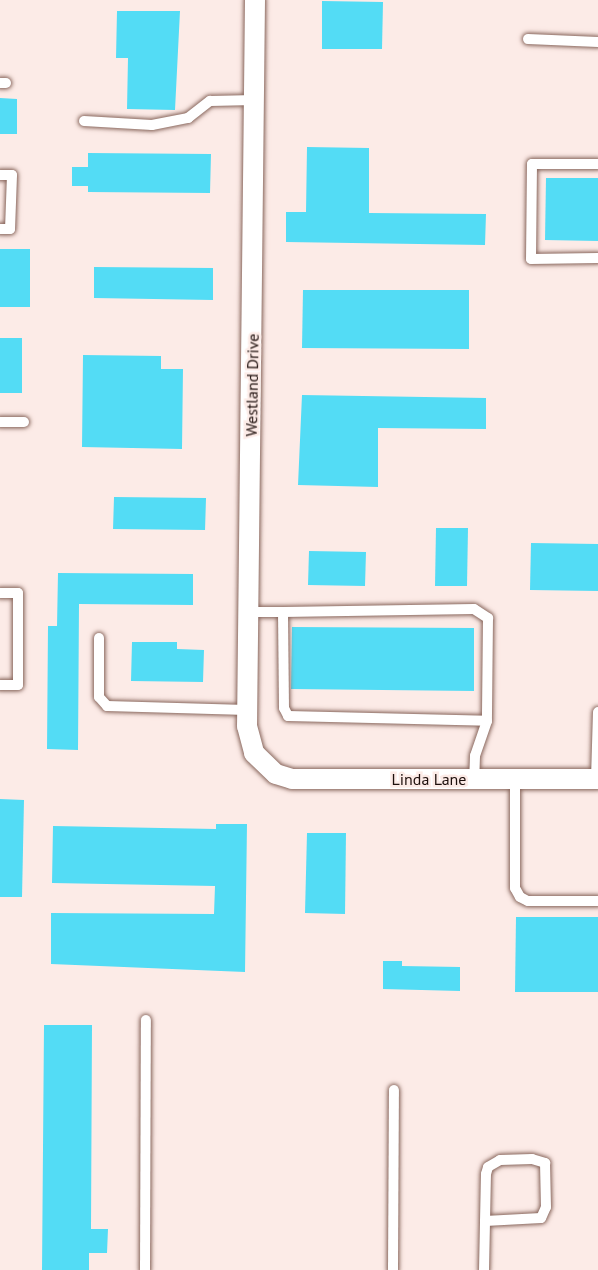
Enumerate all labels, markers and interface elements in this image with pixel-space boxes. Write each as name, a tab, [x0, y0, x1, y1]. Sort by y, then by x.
street label: Westland Drive	[242, 333, 262, 437]
street label: Linda Lane	[392, 769, 466, 789]

